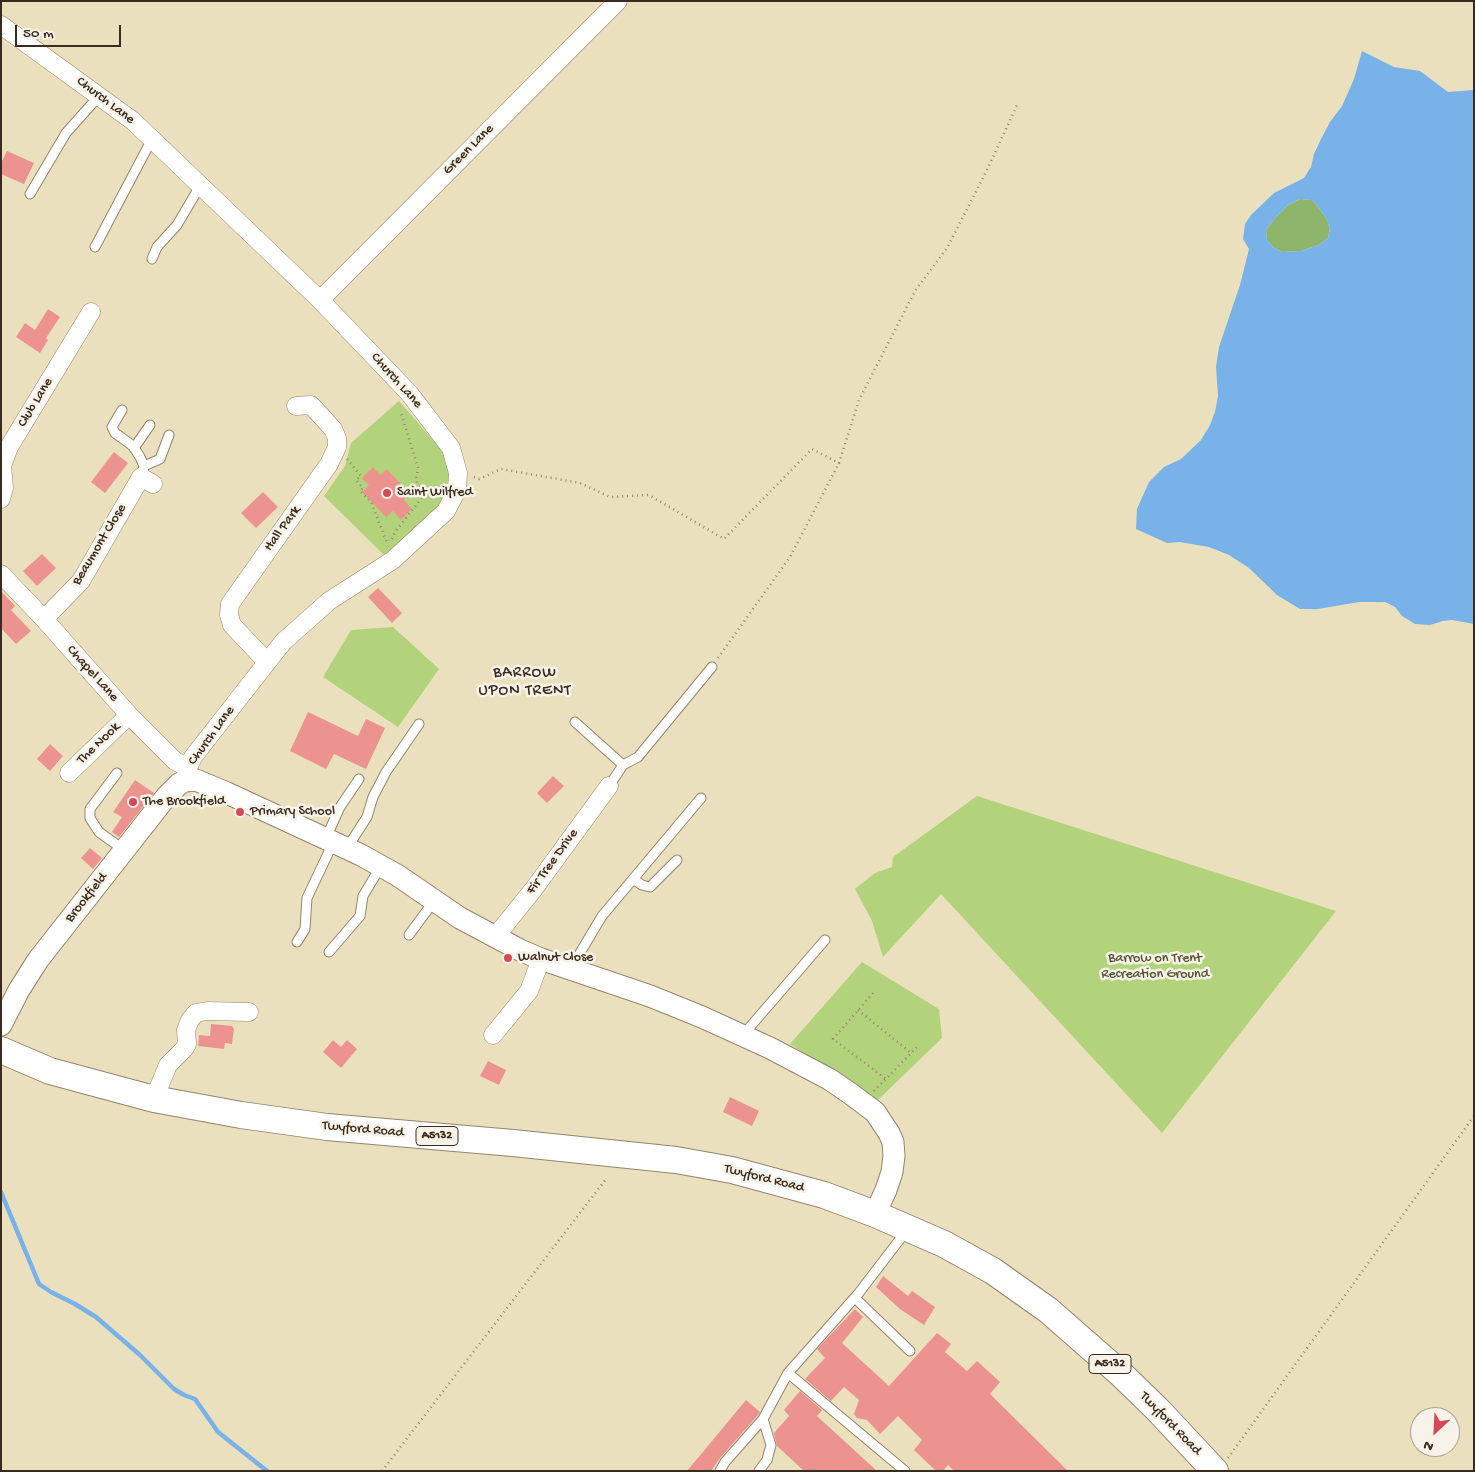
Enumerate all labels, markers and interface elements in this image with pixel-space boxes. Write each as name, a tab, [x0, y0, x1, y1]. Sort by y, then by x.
scale bar	[18, 15, 124, 47]
text: 50 m	[23, 25, 54, 43]
street label: Church Lane	[72, 74, 138, 128]
street label: Green Lane	[440, 121, 498, 179]
street label: Church Lane	[367, 350, 425, 412]
street label: Club Lane	[15, 375, 57, 431]
place label: Saint Wilfred	[397, 485, 473, 501]
marker: Saint Wilfred	[381, 487, 393, 499]
street label: Beaumont Close	[69, 501, 131, 589]
street label: Hall Park	[261, 503, 305, 555]
street label: Chapel Lane	[62, 642, 122, 706]
district label: BARROW UPON TRENT	[477, 664, 573, 702]
street label: Church Lane	[185, 703, 239, 769]
street label: The Nook	[74, 719, 124, 769]
place label: The Brookfield	[143, 794, 225, 810]
marker: The Brookfield	[127, 796, 139, 808]
place label: Primary School	[250, 804, 335, 820]
marker: Primary School	[234, 806, 246, 818]
street label: Fir Tree Drive	[524, 826, 582, 898]
street label: Brookfield	[62, 870, 112, 926]
place label: Walnut Close	[518, 950, 593, 966]
park label: Barrow on Trent Recreation Ground	[1101, 951, 1209, 984]
marker: Walnut Close	[502, 952, 514, 964]
street label: Twyford Road	[322, 1118, 404, 1142]
road number: A5132	[416, 1126, 458, 1146]
street label: Twyford Road	[722, 1161, 806, 1197]
road number: A5132	[1089, 1355, 1131, 1374]
street label: Twyford Road	[1136, 1389, 1204, 1459]
north arrow	[1410, 1407, 1460, 1457]
text: N	[1421, 1436, 1437, 1455]

